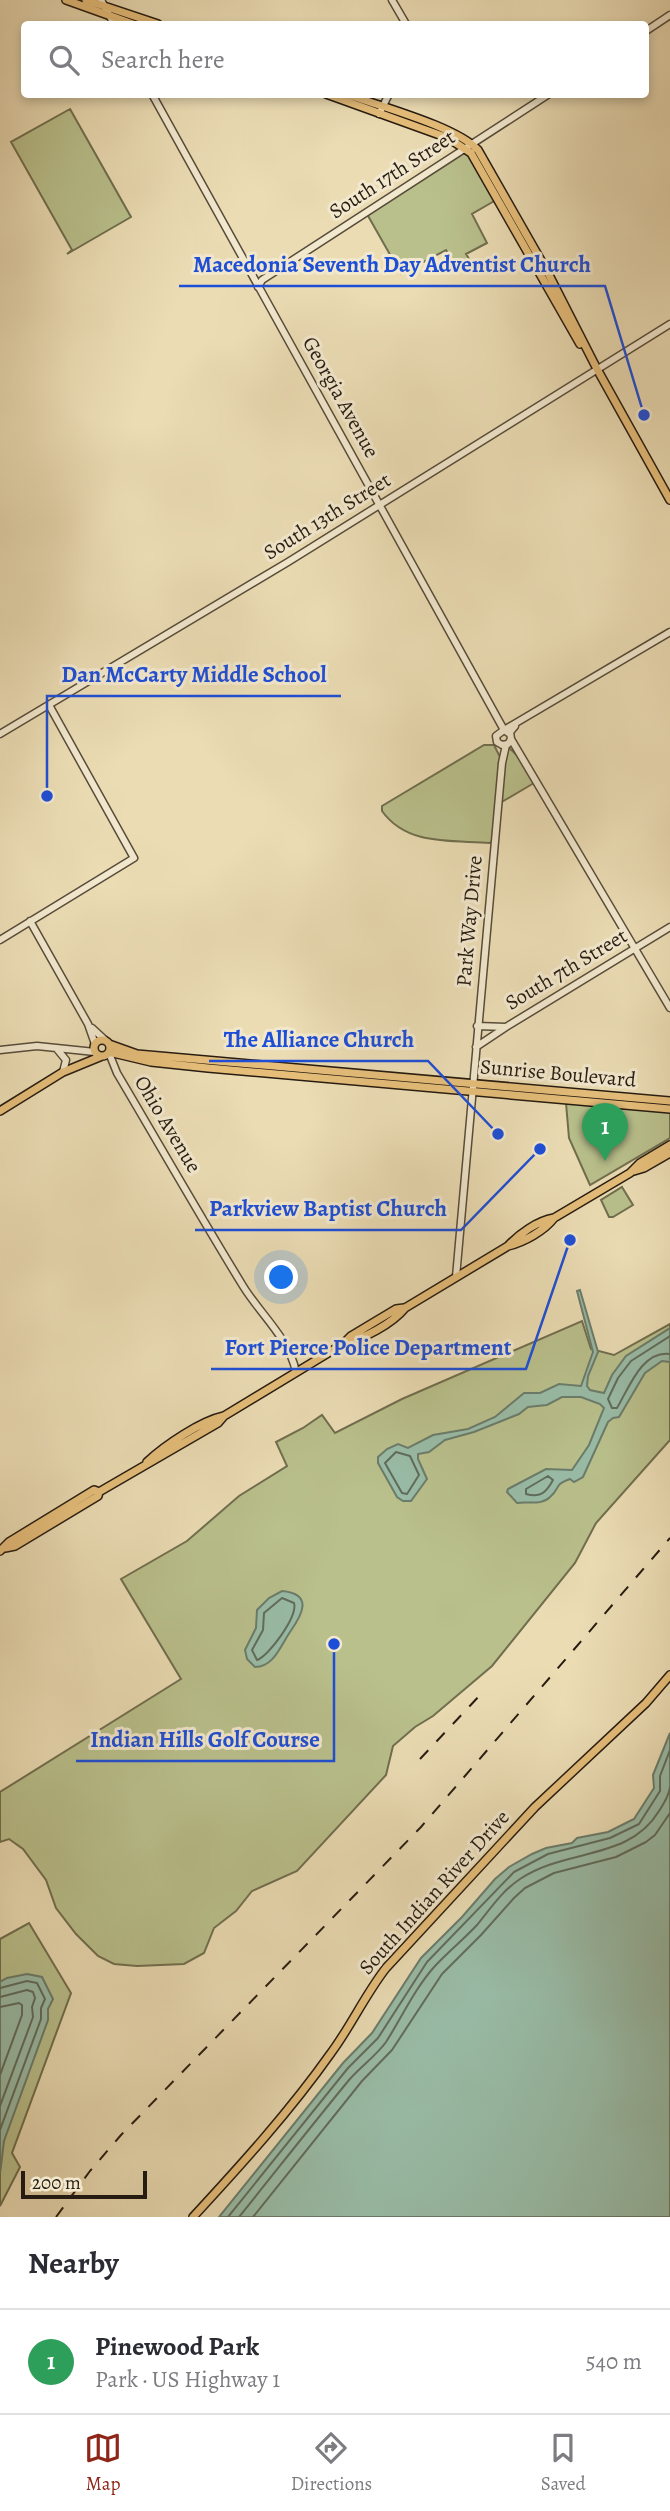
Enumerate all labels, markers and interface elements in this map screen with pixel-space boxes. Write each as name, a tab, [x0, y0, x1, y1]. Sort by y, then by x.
search box	[21, 21, 649, 98]
icon: search	[45, 41, 83, 79]
text: Search here	[101, 42, 225, 77]
street label: South 17th Street	[324, 123, 460, 225]
callout: Macedonia Seventh Day Adventist Church	[179, 242, 605, 286]
text: Macedonia Seventh Day Adventist Church	[193, 249, 591, 280]
street label: Georgia Avenue	[296, 331, 386, 463]
street label: South 13th Street	[258, 466, 396, 566]
callout: Dan McCarty Middle School	[47, 652, 341, 696]
text: Dan McCarty Middle School	[61, 659, 327, 690]
street label: Park Way Drive	[449, 854, 489, 988]
street label: South 7th Street	[500, 922, 632, 1016]
callout: The Alliance Church	[209, 1017, 428, 1061]
text: The Alliance Church	[224, 1024, 414, 1055]
street label: Sunrise Boulevard	[479, 1052, 638, 1094]
street label: Ohio Avenue	[128, 1070, 208, 1178]
pin: 1	[582, 1103, 628, 1161]
callout: Parkview Baptist Church	[195, 1186, 461, 1230]
text: Parkview Baptist Church	[209, 1193, 447, 1224]
your location	[264, 1260, 298, 1294]
callout: Fort Pierce Police Department	[211, 1325, 526, 1369]
text: Fort Pierce Police Department	[225, 1332, 512, 1363]
callout: Indian Hills Golf Course	[76, 1717, 334, 1761]
text: Indian Hills Golf Course	[90, 1724, 320, 1755]
street label: South Indian River Drive	[352, 1804, 516, 1980]
scale bar	[21, 2168, 147, 2200]
text: 200 m	[32, 2170, 81, 2196]
text: Nearby	[28, 2243, 119, 2283]
text: Pinewood Park	[95, 2329, 259, 2364]
text: 1	[47, 2346, 55, 2377]
text: 540 m	[586, 2346, 642, 2377]
text: Park · US Highway 1	[95, 2364, 280, 2395]
tab: Map	[84, 2429, 122, 2497]
tab: Directions	[291, 2429, 372, 2497]
tab: Saved	[541, 2429, 586, 2497]

